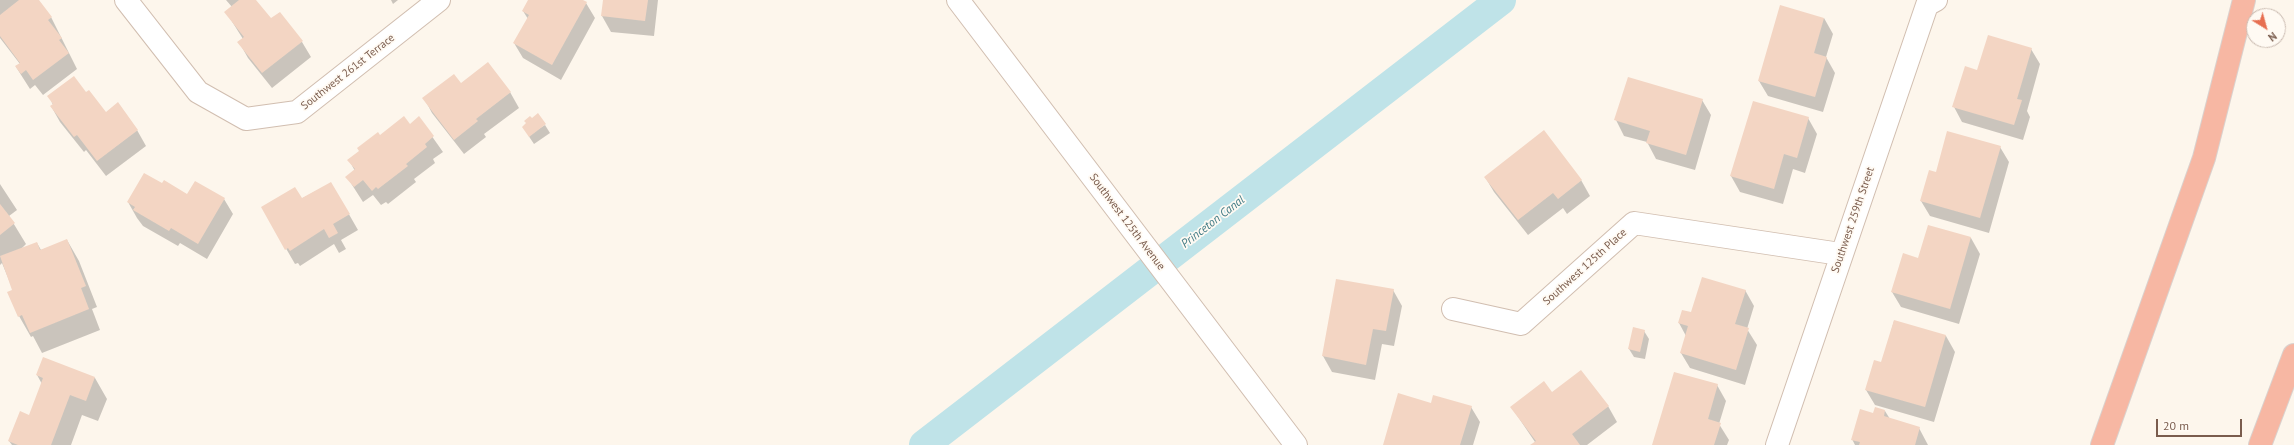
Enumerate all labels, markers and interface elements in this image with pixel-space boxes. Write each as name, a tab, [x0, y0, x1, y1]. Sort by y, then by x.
north arrow	[2246, 8, 2286, 48]
text: N	[2266, 29, 2280, 45]
street label: Southwest 261st Terrace	[299, 31, 397, 113]
street label: Southwest 259th Street	[1829, 165, 1877, 275]
street label: Southwest 125th Avenue	[1086, 171, 1168, 273]
water label: Princeton Canal	[1178, 193, 1248, 251]
street label: Southwest 125th Place	[1540, 226, 1630, 308]
scale bar	[2158, 411, 2244, 437]
text: 20 m	[2163, 418, 2189, 433]

